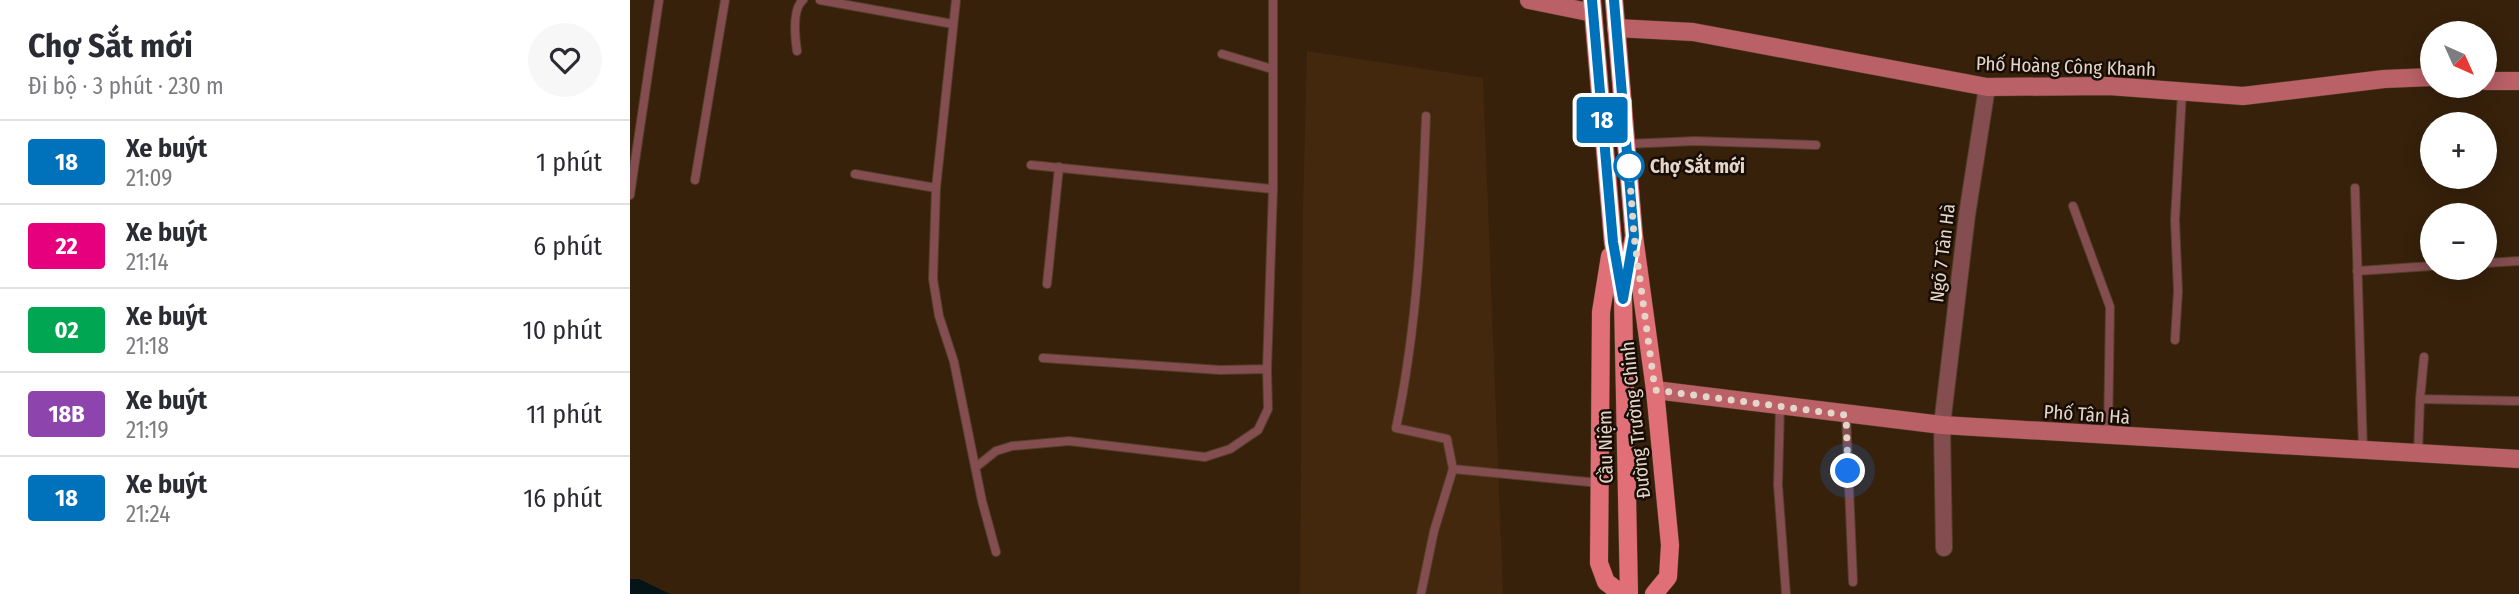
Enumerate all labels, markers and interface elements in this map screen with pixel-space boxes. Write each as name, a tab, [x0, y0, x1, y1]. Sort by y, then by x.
north arrow	[2420, 21, 2497, 98]
map controls	[2420, 21, 2497, 280]
button: heart	[528, 23, 602, 97]
text: Chợ Sắt mới	[28, 26, 193, 66]
street label: Phố Hoàng Công Khanh	[1976, 52, 2156, 81]
text: Đi bộ · 3 phút · 230 m	[28, 72, 224, 100]
line badge: 18	[1570, 97, 1634, 143]
text: 18	[1591, 106, 1613, 134]
button: +	[2420, 112, 2497, 189]
text: Xe buýt	[126, 133, 207, 164]
text: 1 phút	[536, 147, 602, 178]
text: 18	[55, 148, 78, 176]
marker: Chợ Sắt mới	[1614, 151, 1644, 181]
place label: Chợ Sắt mới	[1650, 153, 1745, 178]
text: 21:09	[126, 164, 172, 192]
street label: Ngõ 7 Tân Hà	[1925, 202, 1960, 304]
button: −	[2420, 203, 2497, 280]
text: Xe buýt	[126, 217, 207, 248]
text: 6 phút	[533, 231, 602, 262]
text: 22	[55, 232, 78, 260]
text: 21:14	[126, 248, 169, 276]
text: Xe buýt	[126, 301, 207, 332]
text: 10 phút	[523, 315, 602, 346]
text: 02	[55, 316, 79, 344]
text: 21:18	[126, 332, 169, 360]
street label: Đường Trường Chinh	[1616, 340, 1655, 500]
text: Xe buýt	[126, 385, 207, 416]
text: 11 phút	[526, 399, 602, 430]
text: 18B	[48, 400, 85, 428]
street label: Phố Tân Hà	[2043, 400, 2131, 429]
street label: Cầu Niệm	[1593, 410, 1618, 484]
text: 21:19	[126, 416, 169, 444]
your location	[1830, 453, 1865, 488]
text: Xe buýt	[126, 469, 207, 500]
text: 16 phút	[523, 483, 602, 514]
text: 18	[55, 484, 78, 512]
text: 21:24	[126, 500, 170, 528]

